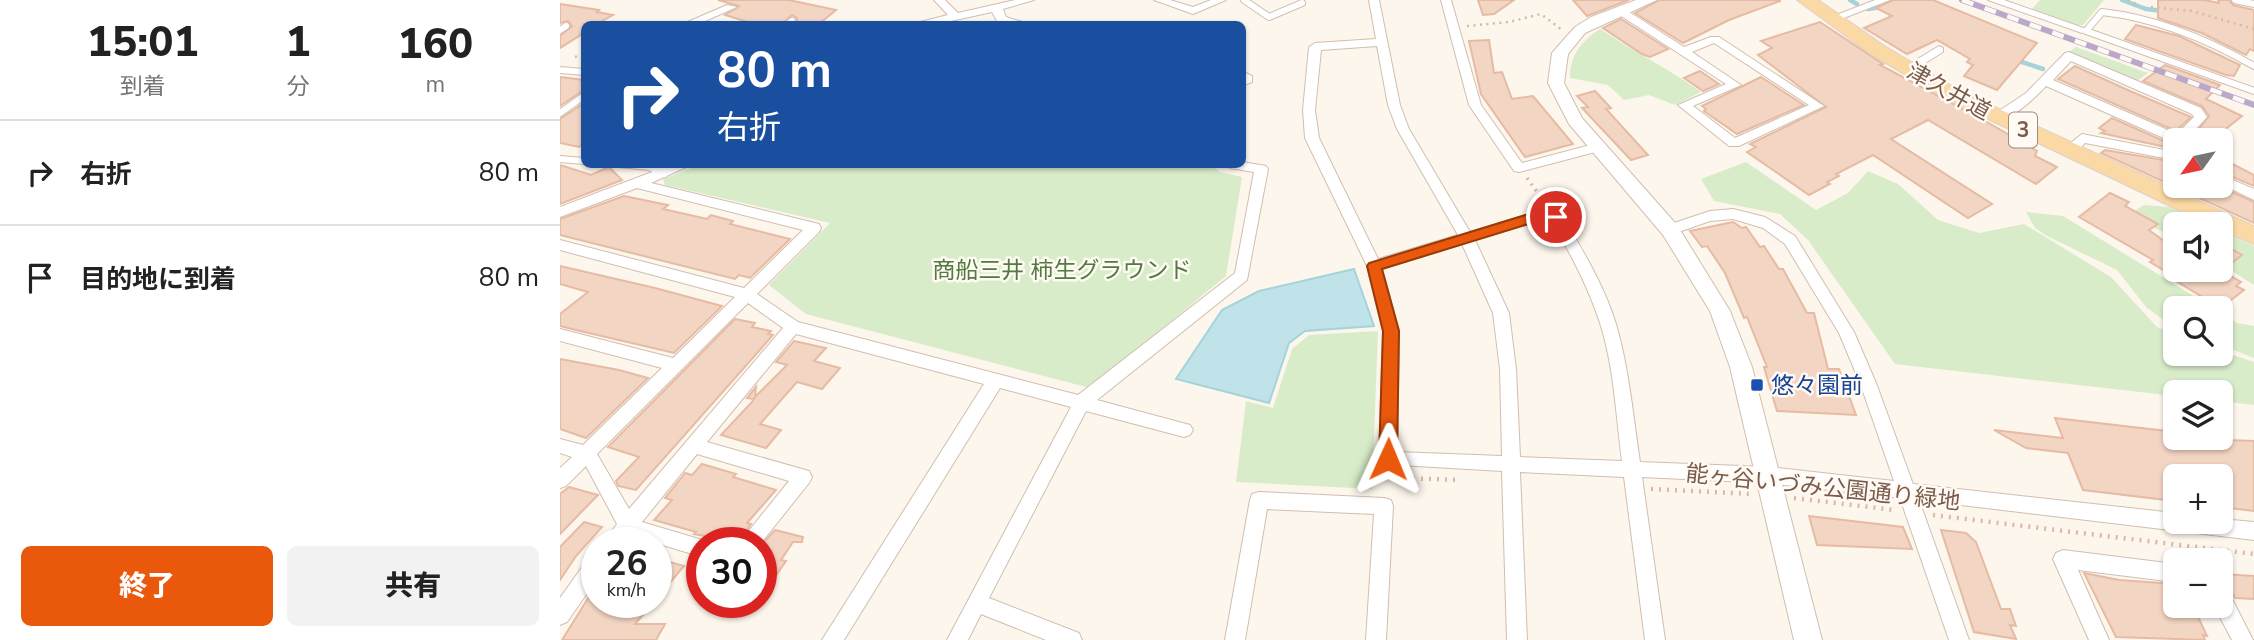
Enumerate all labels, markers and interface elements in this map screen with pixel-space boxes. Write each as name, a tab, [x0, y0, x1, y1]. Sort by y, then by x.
text: 15:01	[87, 14, 199, 71]
text: 1	[285, 14, 311, 71]
text: 160	[398, 16, 473, 73]
text: 80 m	[717, 37, 832, 104]
icon: right	[602, 49, 693, 140]
street label: 津久井道	[1901, 56, 1997, 127]
text: m	[425, 69, 445, 100]
text: 到着	[120, 71, 166, 102]
text: 分	[287, 71, 310, 102]
text: 右折	[717, 106, 781, 149]
road number: 3	[2009, 113, 2037, 148]
north arrow	[2163, 128, 2233, 198]
map controls	[2163, 128, 2233, 618]
icon: right	[21, 154, 59, 192]
text: 80 m	[479, 155, 539, 190]
text: 右折	[80, 157, 132, 192]
pin	[1526, 187, 1586, 247]
icon: arrive	[1537, 198, 1575, 236]
button: sound	[2163, 212, 2233, 282]
park label: 商船三井 柿生グラウンド	[933, 255, 1191, 286]
icon: arrive	[21, 259, 59, 297]
text: 80 m	[479, 260, 539, 295]
text: 目的地に到着	[80, 262, 236, 297]
button: search	[2163, 296, 2233, 366]
place label: 悠々園前	[1771, 370, 1863, 401]
marker: 悠々園前	[1749, 377, 1765, 393]
button: layers	[2163, 380, 2233, 450]
position arrow	[1351, 422, 1425, 496]
street label: 能ヶ谷いづみ公園通り緑地	[1684, 458, 1962, 517]
button: +	[2163, 464, 2233, 534]
speed limit sign: 30	[686, 527, 777, 618]
text: 26	[605, 540, 648, 587]
button: 終了	[21, 546, 273, 626]
button: 共有	[287, 546, 539, 626]
button: −	[2163, 548, 2233, 618]
text: km/h	[607, 578, 646, 602]

